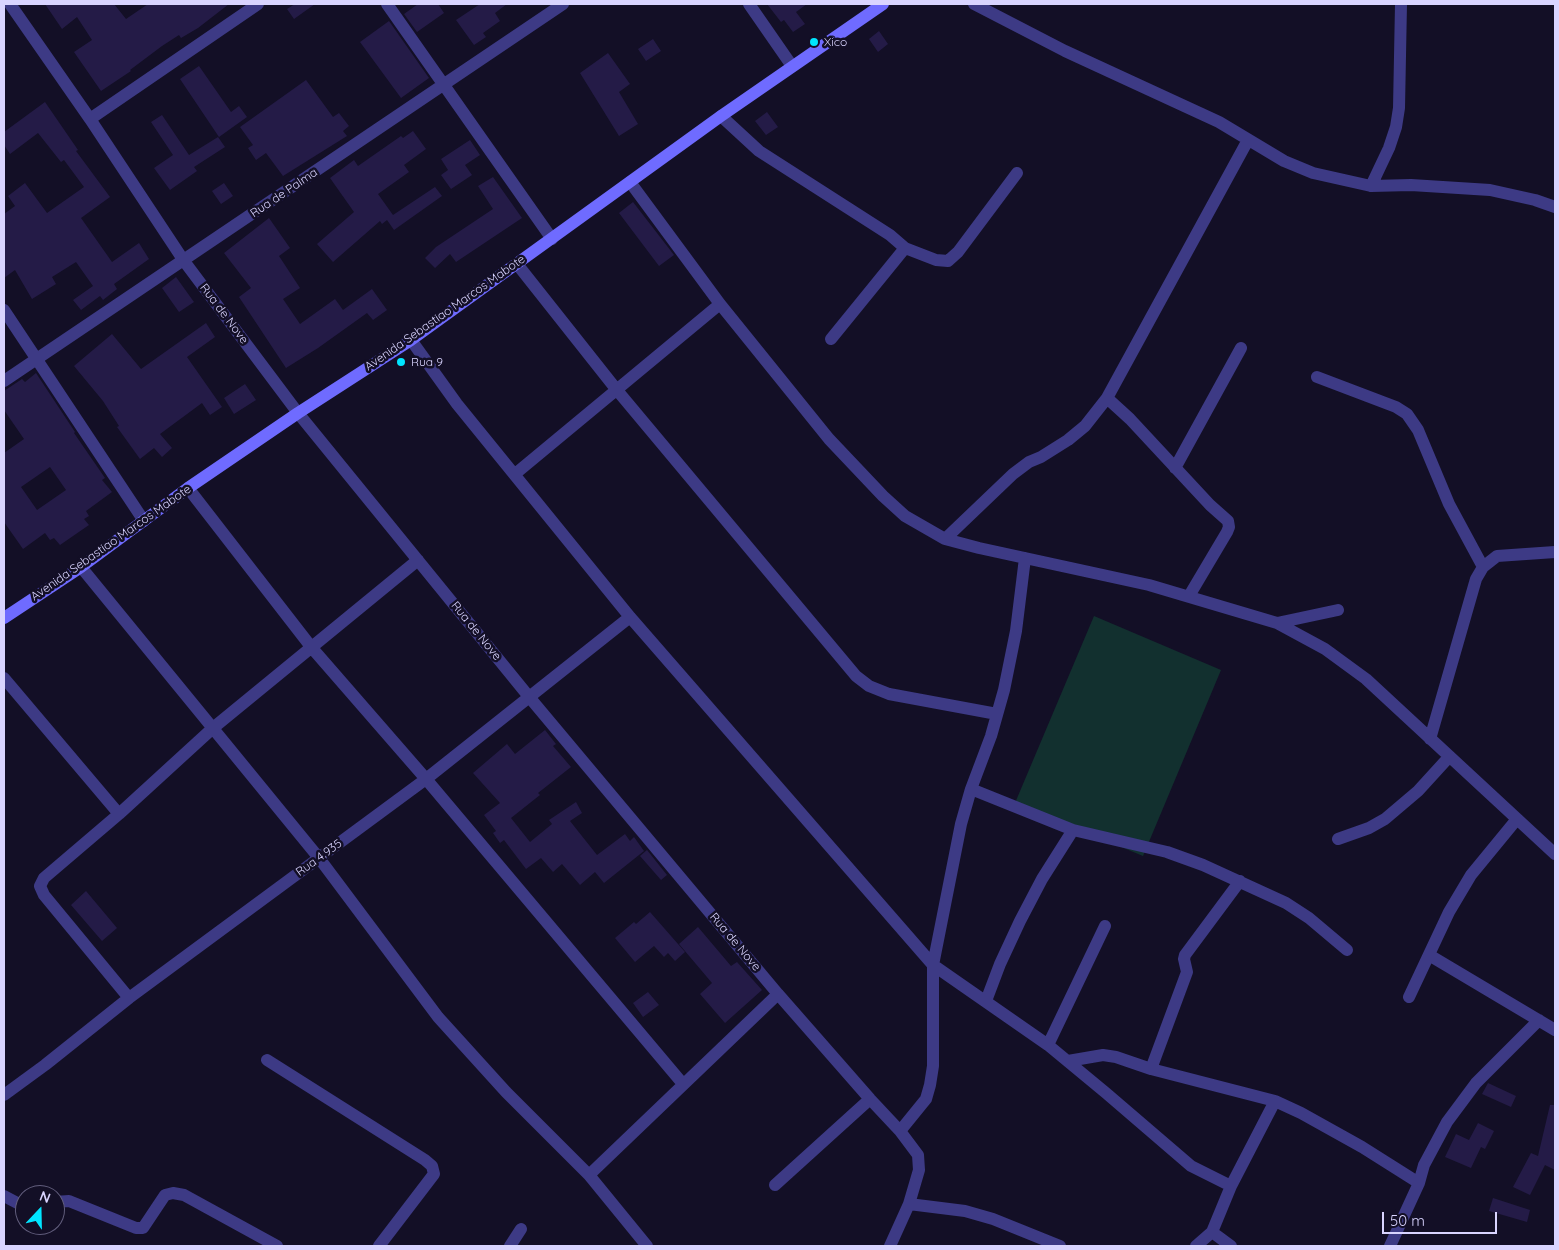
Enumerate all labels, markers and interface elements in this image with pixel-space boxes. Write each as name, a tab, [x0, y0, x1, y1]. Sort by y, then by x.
place label: Xico	[824, 35, 847, 49]
marker: Xico	[808, 36, 820, 48]
street label: Rua de Palma	[248, 165, 320, 221]
street label: Avenida Sebastiao Marcos Mabote	[362, 252, 528, 374]
street label: Rua de Nove	[197, 281, 251, 347]
place label: Rua 9	[411, 355, 443, 369]
marker: Rua 9	[395, 356, 407, 368]
street label: Avenida Sebastiao Marcos Mabote	[28, 482, 194, 604]
street label: Rua de Nove	[448, 599, 504, 663]
street label: Rua 4.935	[293, 837, 345, 879]
street label: Rua de Nove	[706, 910, 764, 974]
north arrow	[15, 1185, 65, 1235]
text: N	[37, 1187, 53, 1207]
scale bar	[1384, 1202, 1499, 1234]
text: 50 m	[1390, 1211, 1425, 1230]

